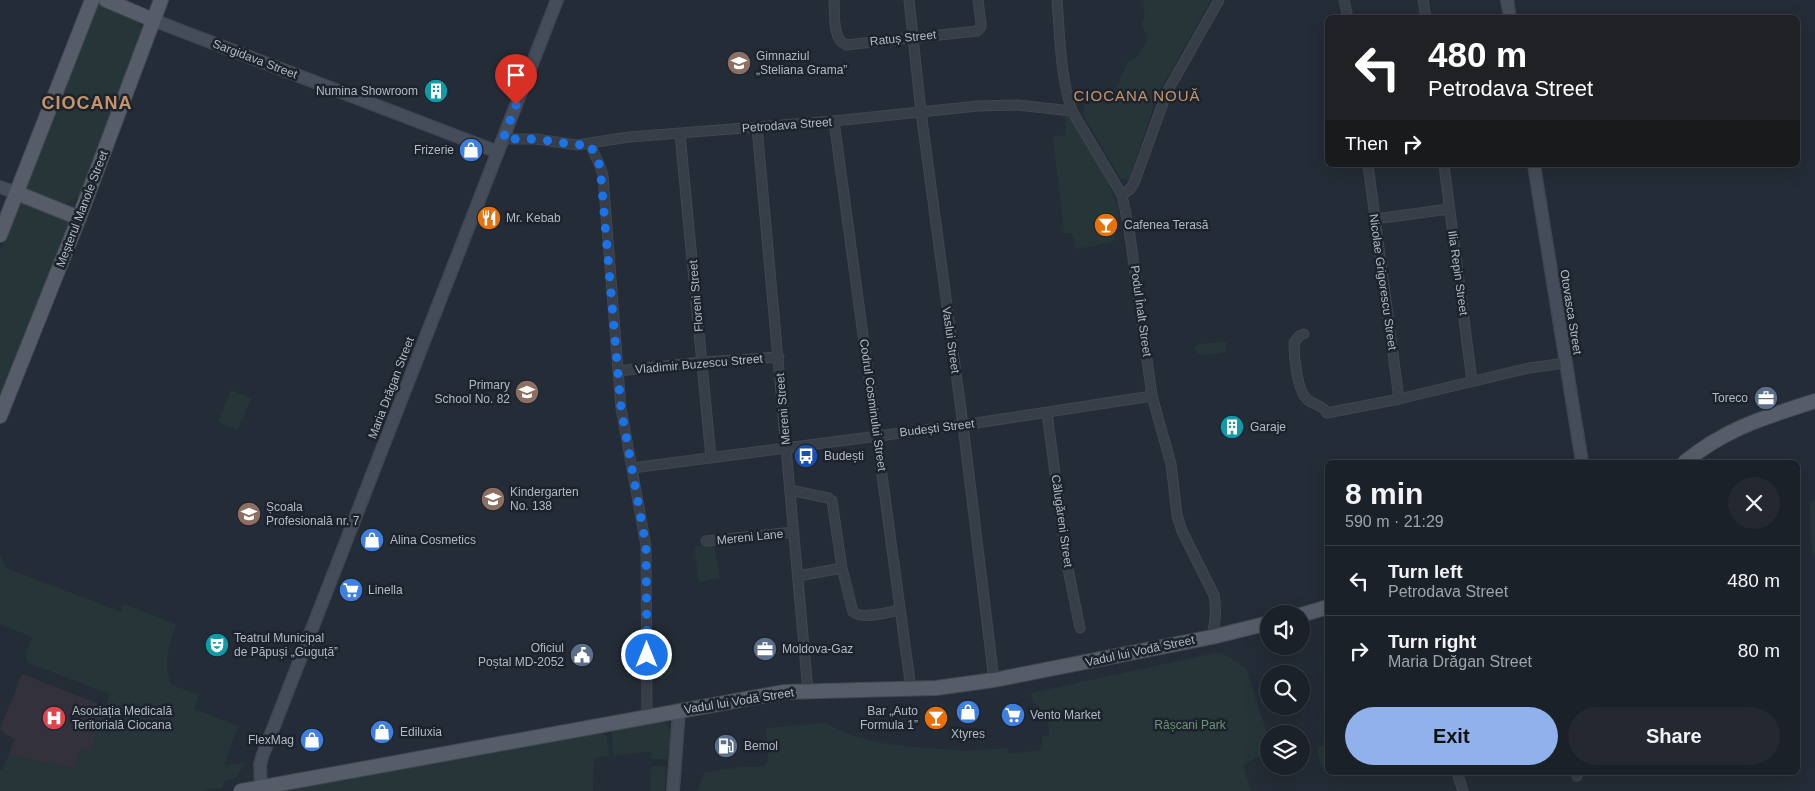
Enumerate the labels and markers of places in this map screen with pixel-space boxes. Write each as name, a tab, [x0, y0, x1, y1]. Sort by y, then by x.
place label: Gimnaziul „Steliana Grama”	[756, 49, 847, 77]
school or university icon: Gimnaziul „Steliana Grama”	[726, 50, 752, 76]
pin	[495, 54, 537, 105]
building icon: Numina Showroom	[423, 78, 449, 104]
place label: Numina Showroom	[316, 84, 418, 98]
shop icon: Frizerie	[458, 137, 484, 163]
place label: Frizerie	[414, 143, 454, 157]
restaurant icon: Mr. Kebab	[476, 205, 502, 231]
place label: Mr. Kebab	[506, 211, 561, 225]
bar icon: Cafenea Terasă	[1093, 212, 1119, 238]
place label: Cafenea Terasă	[1124, 218, 1209, 232]
place label: Primary School No. 82	[435, 378, 510, 406]
school or university icon: Primary School No. 82	[514, 379, 540, 405]
office icon: Toreco	[1753, 385, 1779, 411]
place label: Toreco	[1712, 391, 1748, 405]
building icon: Garaje	[1219, 414, 1245, 440]
place label: Garaje	[1250, 420, 1286, 434]
bus stop icon: Budești	[793, 443, 819, 469]
place label: Budești	[824, 449, 864, 463]
place label: Kindergarten No. 138	[510, 485, 579, 513]
school or university icon: Kindergarten No. 138	[480, 486, 506, 512]
place label: Școala Profesională nr. 7	[266, 500, 360, 528]
school or university icon: Școala Profesională nr. 7	[236, 501, 262, 527]
shop icon: Alina Cosmetics	[359, 527, 385, 553]
place label: Alina Cosmetics	[390, 533, 476, 547]
supermarket icon: Linella	[338, 577, 364, 603]
place label: Linella	[368, 583, 403, 597]
place label: Teatrul Municipal de Păpuși „Guguță”	[234, 631, 338, 659]
theatre icon: Teatrul Municipal de Păpuși „Guguță”	[204, 632, 230, 658]
office icon: Moldova-Gaz	[752, 636, 778, 662]
place label: Oficiul Poștal MD-2052	[478, 641, 564, 669]
public building icon: Oficiul Poștal MD-2052	[569, 642, 595, 668]
place label: Moldova-Gaz	[782, 642, 853, 656]
shop icon: Xtyres	[955, 699, 981, 725]
supermarket icon: Vento Market	[1000, 702, 1026, 728]
place label: Asociația Medicală Teritorială Ciocana	[72, 704, 172, 732]
place label: Bar „Auto Formula 1”	[860, 704, 918, 732]
hospital icon: Asociația Medicală Teritorială Ciocana	[41, 705, 67, 731]
bar icon: Bar „Auto Formula 1”	[923, 705, 949, 731]
place label: Vento Market	[1030, 708, 1101, 722]
shop icon: Ediluxia	[369, 719, 395, 745]
place label: Ediluxia	[400, 725, 442, 739]
shop icon: FlexMag	[299, 727, 325, 753]
place label: Xtyres	[951, 727, 985, 741]
place label: FlexMag	[248, 733, 294, 747]
fuel station icon: Bemol	[713, 733, 739, 759]
place label: Bemol	[744, 739, 778, 753]

